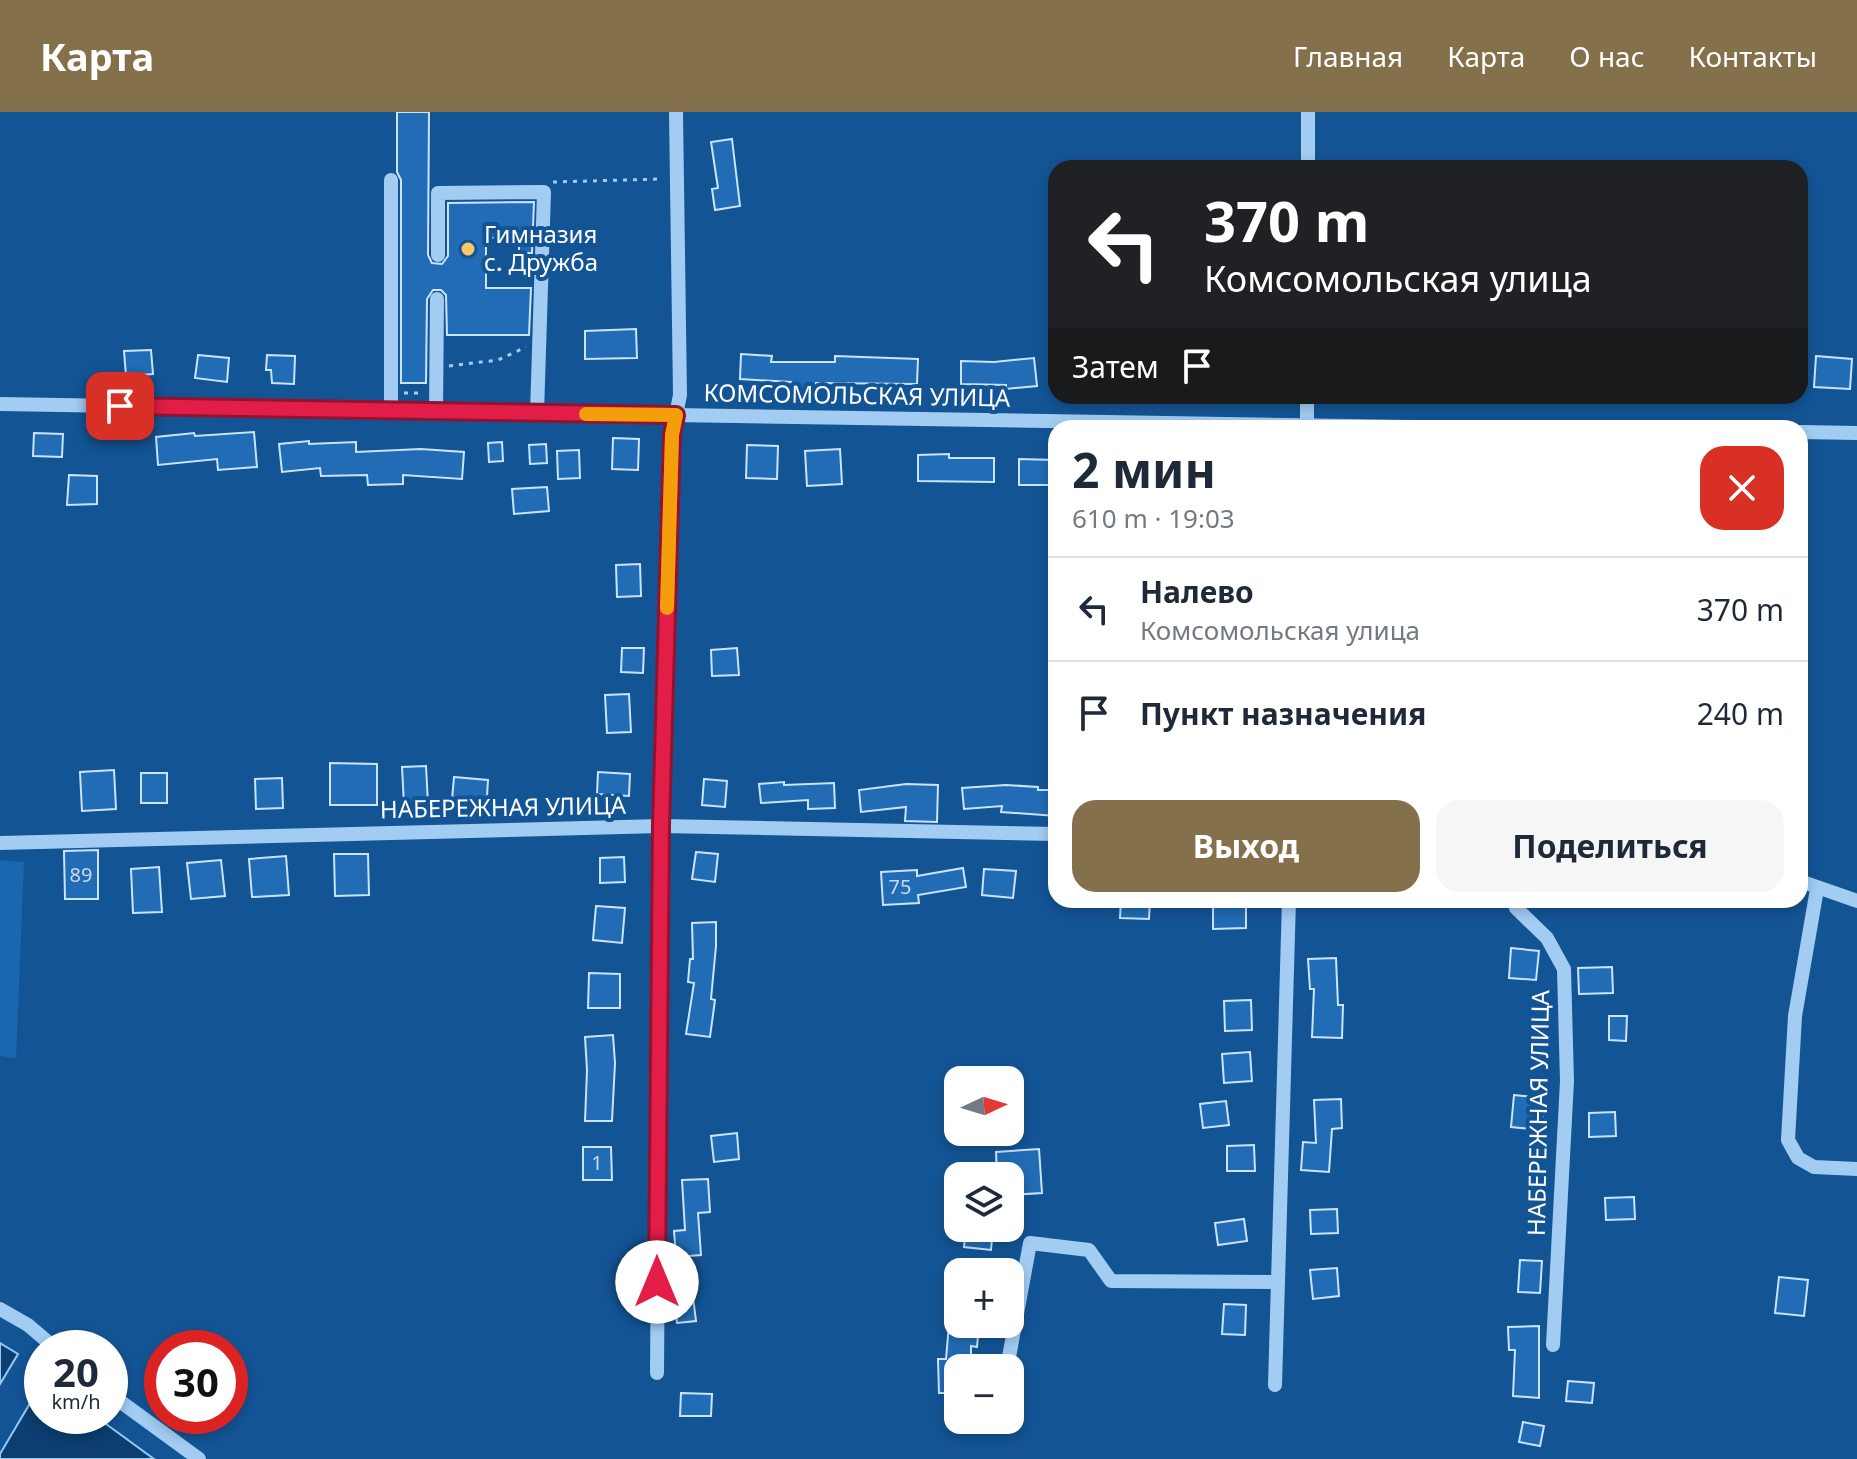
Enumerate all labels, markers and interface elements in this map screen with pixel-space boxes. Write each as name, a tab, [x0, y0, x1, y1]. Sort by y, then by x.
text: Карта	[40, 30, 154, 82]
text: Главная	[1293, 37, 1403, 75]
text: Карта	[1447, 37, 1525, 75]
text: О нас	[1569, 37, 1645, 75]
text: Контакты	[1689, 37, 1817, 75]
text: 370 m	[1204, 182, 1369, 258]
icon: left	[1072, 192, 1176, 296]
place label: Гимназия с. Дружба	[484, 217, 598, 278]
marker: Гимназия с. Дружба	[459, 240, 477, 258]
text: Комсомольская улица	[1204, 254, 1592, 303]
icon: arrive	[1175, 344, 1219, 388]
text: Затем	[1072, 346, 1159, 387]
pin	[86, 372, 154, 440]
street label: КОМСОМОЛЬСКАЯ УЛИЦА	[703, 375, 1011, 414]
icon: arrive	[98, 384, 142, 428]
text: 2 мин	[1072, 437, 1216, 502]
button: close	[1700, 446, 1784, 530]
text: 610 m · 19:03	[1072, 500, 1235, 536]
text: Налево	[1140, 571, 1254, 612]
icon: left	[1072, 587, 1116, 631]
text: 370 m	[1697, 589, 1784, 630]
text: Комсомольская улица	[1140, 612, 1420, 648]
icon: arrive	[1072, 691, 1116, 735]
text: Пункт назначения	[1140, 693, 1426, 734]
text: 240 m	[1697, 693, 1784, 734]
street label: НАБЕРЕЖНАЯ УЛИЦА	[380, 788, 627, 825]
button: Выход	[1072, 800, 1420, 892]
button: Поделиться	[1436, 800, 1784, 892]
house number: 89	[70, 861, 92, 888]
house number: 75	[889, 873, 911, 900]
street label: НАБЕРЕЖНАЯ УЛИЦА	[1519, 989, 1556, 1236]
north arrow	[944, 1066, 1024, 1146]
map controls	[944, 1066, 1024, 1434]
house number: 1	[591, 1149, 603, 1176]
button: layers	[944, 1162, 1024, 1242]
position arrow	[615, 1240, 699, 1324]
button: +	[944, 1258, 1024, 1338]
speed limit sign: 30	[144, 1330, 248, 1434]
text: 20	[53, 1344, 99, 1399]
button: −	[944, 1354, 1024, 1434]
text: km/h	[51, 1388, 101, 1415]

